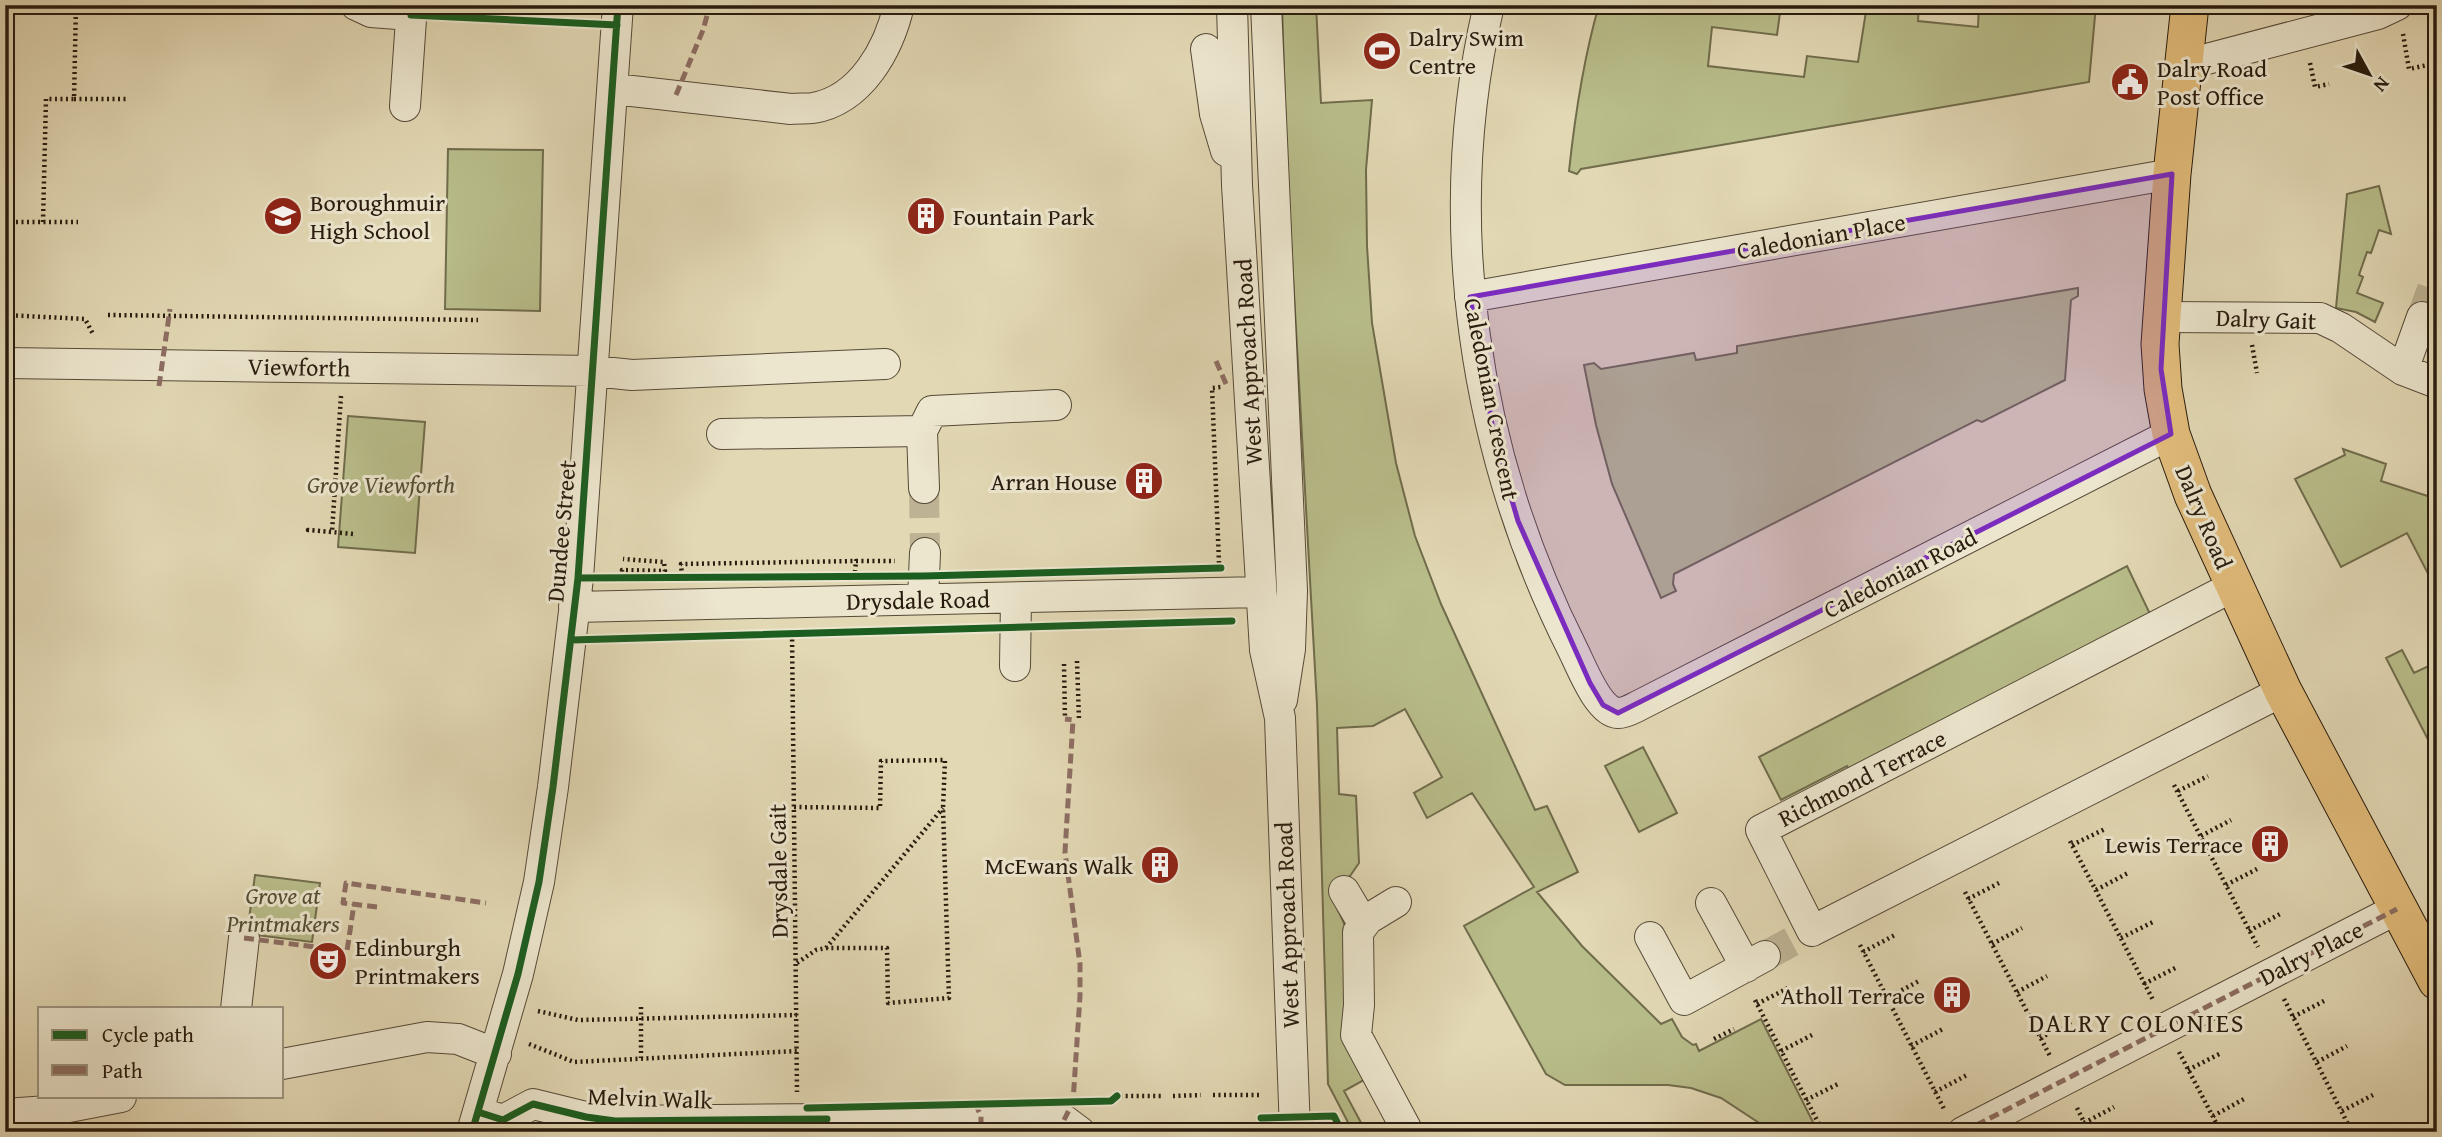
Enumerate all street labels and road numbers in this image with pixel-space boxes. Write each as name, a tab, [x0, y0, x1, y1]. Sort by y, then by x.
street label: Caledonian Place	[1734, 204, 1908, 268]
street label: West Approach Road	[1225, 258, 1271, 466]
street label: Caledonian Crescent	[1455, 295, 1529, 503]
street label: Dalry Gait	[2215, 300, 2317, 338]
street label: Viewforth	[247, 349, 351, 385]
street label: Dundee Street	[537, 458, 585, 603]
street label: Dalry Road	[2166, 460, 2242, 575]
street label: Caledonian Road	[1817, 519, 1983, 627]
street label: Drysdale Road	[846, 581, 990, 619]
street label: Richmond Terrace	[1772, 721, 1952, 835]
street label: Drysdale Gait	[759, 803, 797, 938]
street label: West Approach Road	[1266, 821, 1308, 1029]
street label: Dalry Place	[2253, 912, 2369, 994]
street label: Melvin Walk	[587, 1078, 714, 1118]

